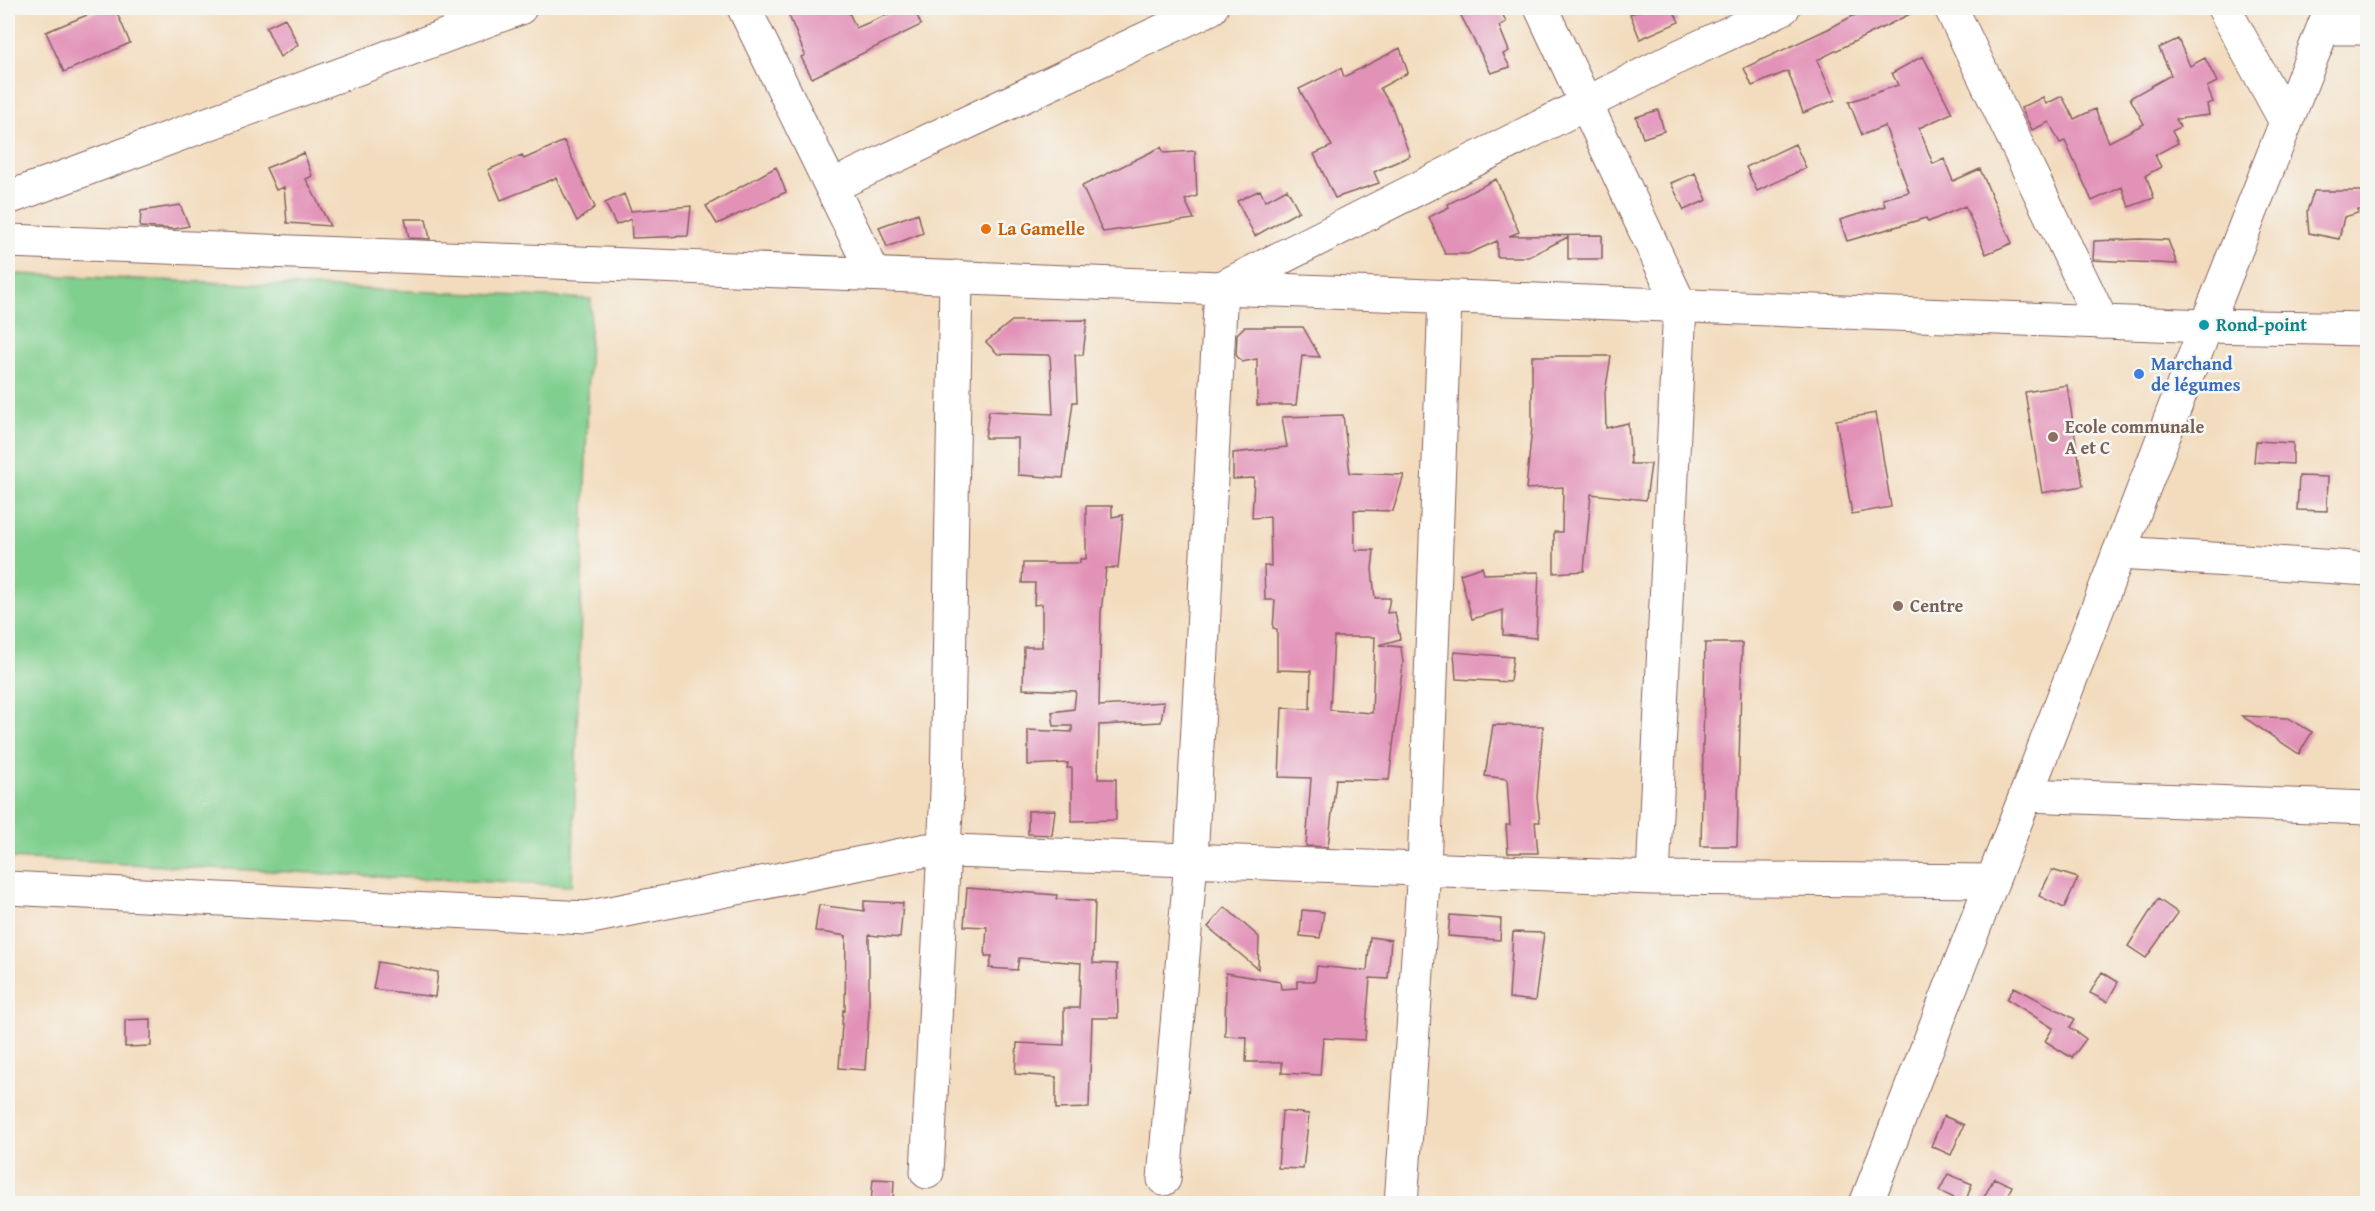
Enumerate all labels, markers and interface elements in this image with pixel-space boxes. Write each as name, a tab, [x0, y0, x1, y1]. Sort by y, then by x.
place label: La Gamelle	[998, 215, 1085, 242]
marker: La Gamelle	[979, 222, 993, 236]
place label: Rond-point	[2216, 311, 2307, 338]
marker: Rond-point	[2197, 318, 2211, 332]
place label: Marchand de légumes	[2151, 350, 2241, 398]
marker: Marchand de légumes	[2132, 367, 2146, 381]
place label: Ecole communale A et C	[2065, 413, 2204, 461]
marker: Ecole communale A et C	[2046, 430, 2060, 444]
place label: Centre	[1910, 592, 1963, 619]
marker: Centre	[1891, 599, 1905, 613]

